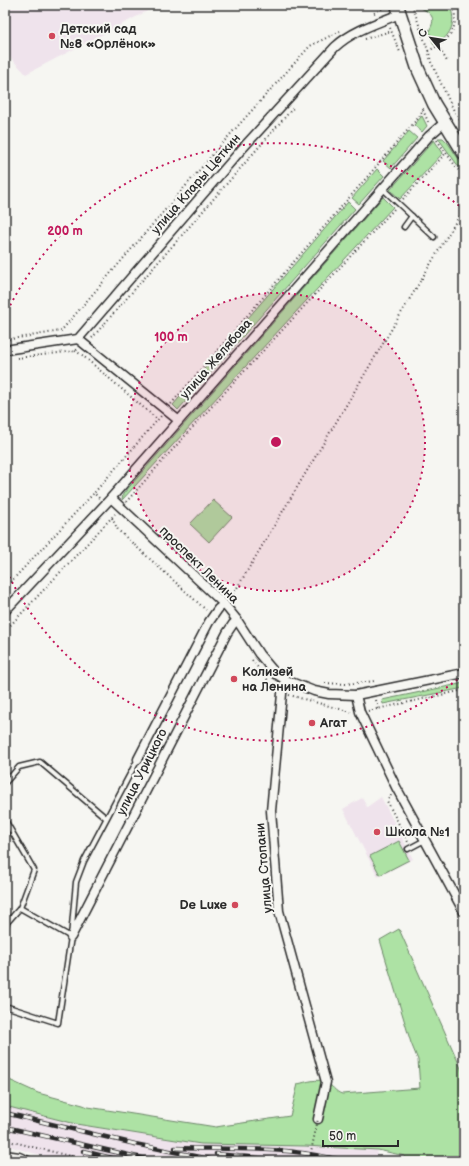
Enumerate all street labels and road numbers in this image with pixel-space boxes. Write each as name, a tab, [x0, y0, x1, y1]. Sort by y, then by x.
street label: улица Клары Цеткин	[148, 130, 244, 238]
street label: улица Желябова	[177, 315, 255, 402]
street label: проспект Ленина	[156, 523, 242, 607]
street label: улица Урицкого	[113, 726, 171, 818]
street label: улица Стопани	[252, 822, 276, 914]

